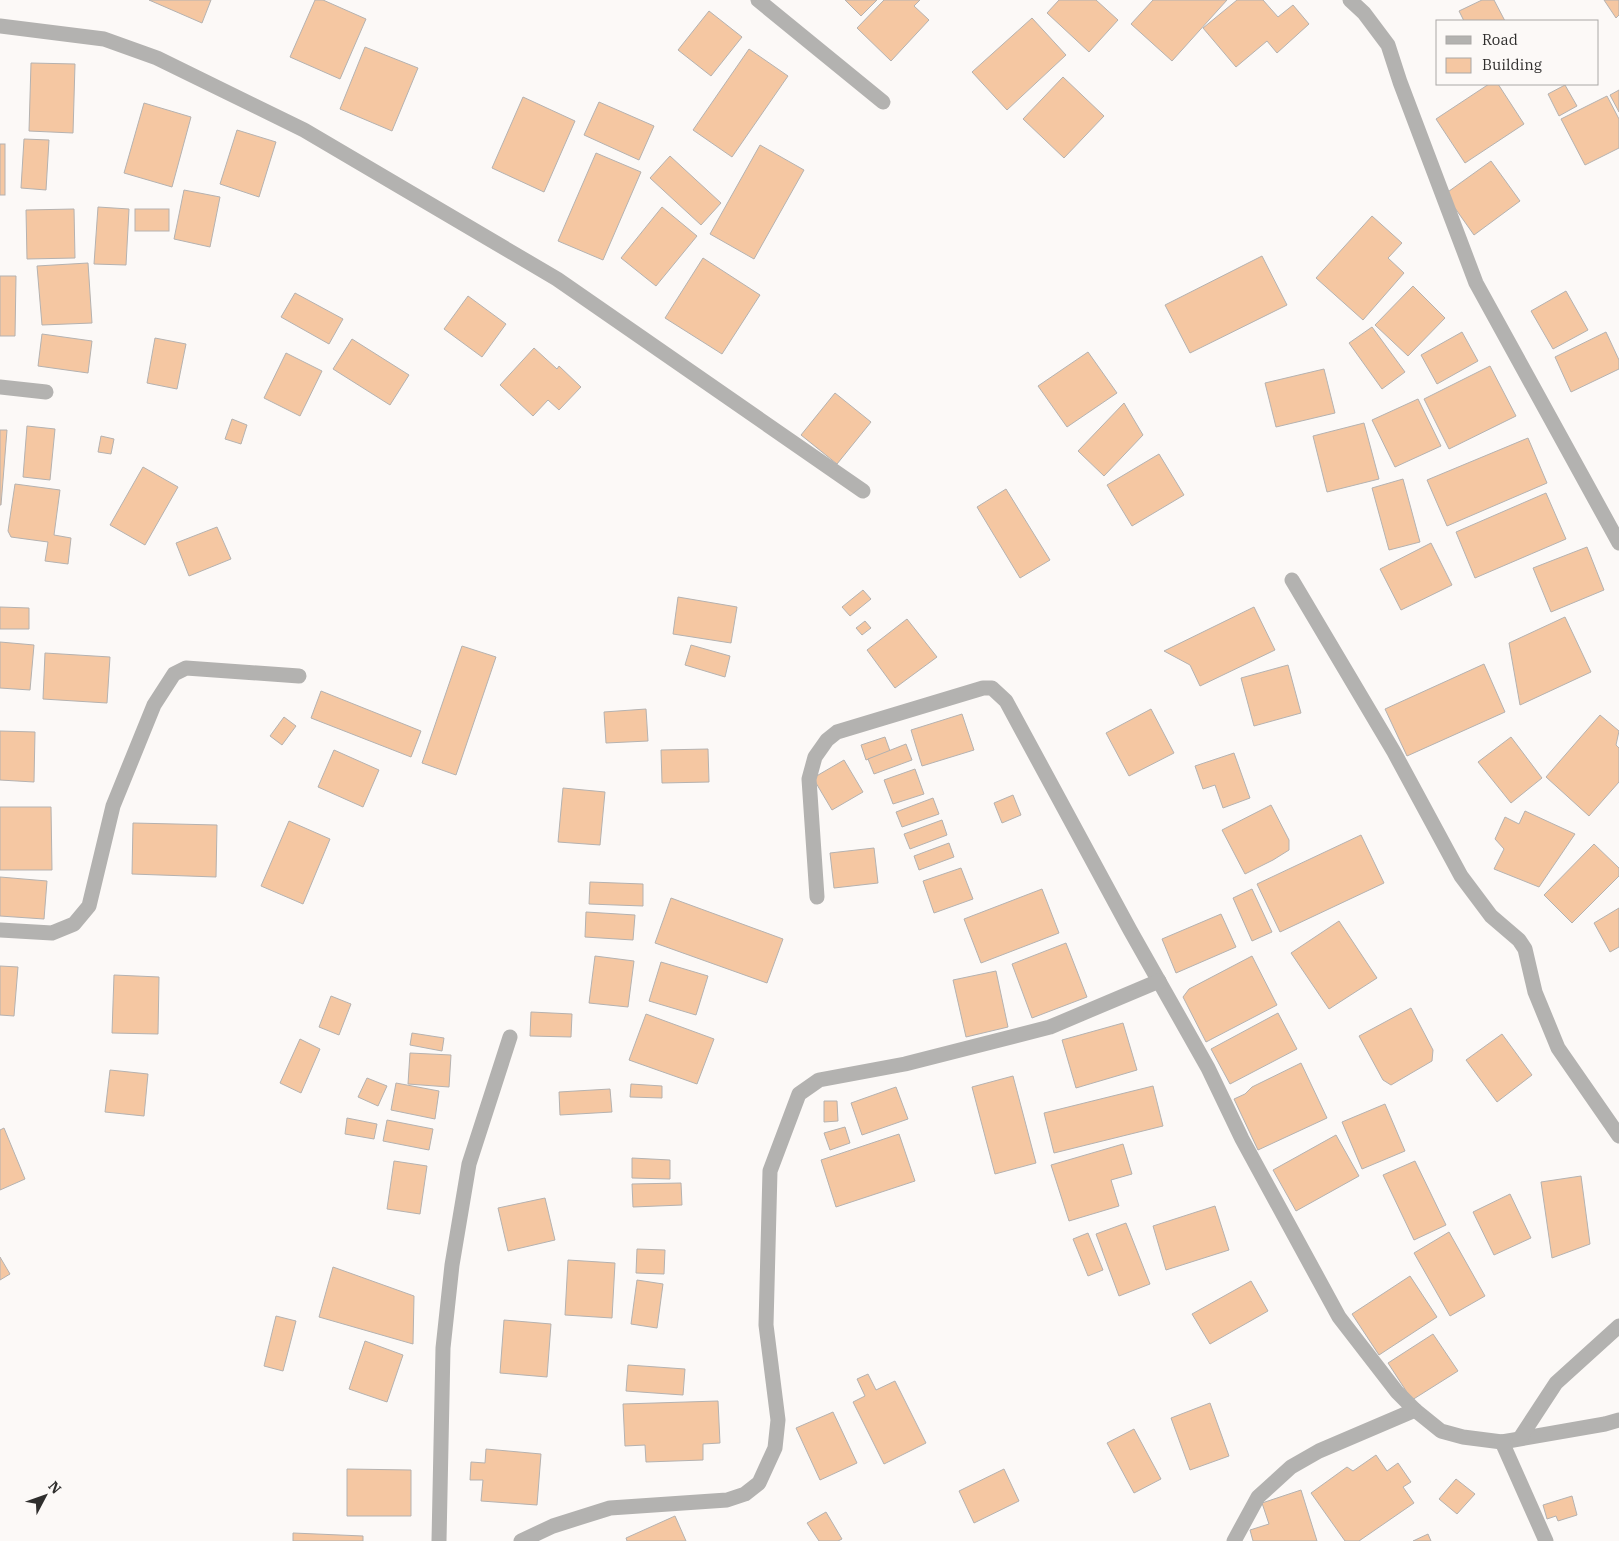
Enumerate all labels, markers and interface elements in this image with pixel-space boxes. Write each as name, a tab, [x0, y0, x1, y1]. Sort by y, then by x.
legend	[1436, 20, 1599, 85]
text: Road	[1482, 30, 1518, 49]
text: Building	[1482, 55, 1542, 74]
north arrow	[20, 1471, 70, 1521]
text: N	[44, 1477, 65, 1498]

